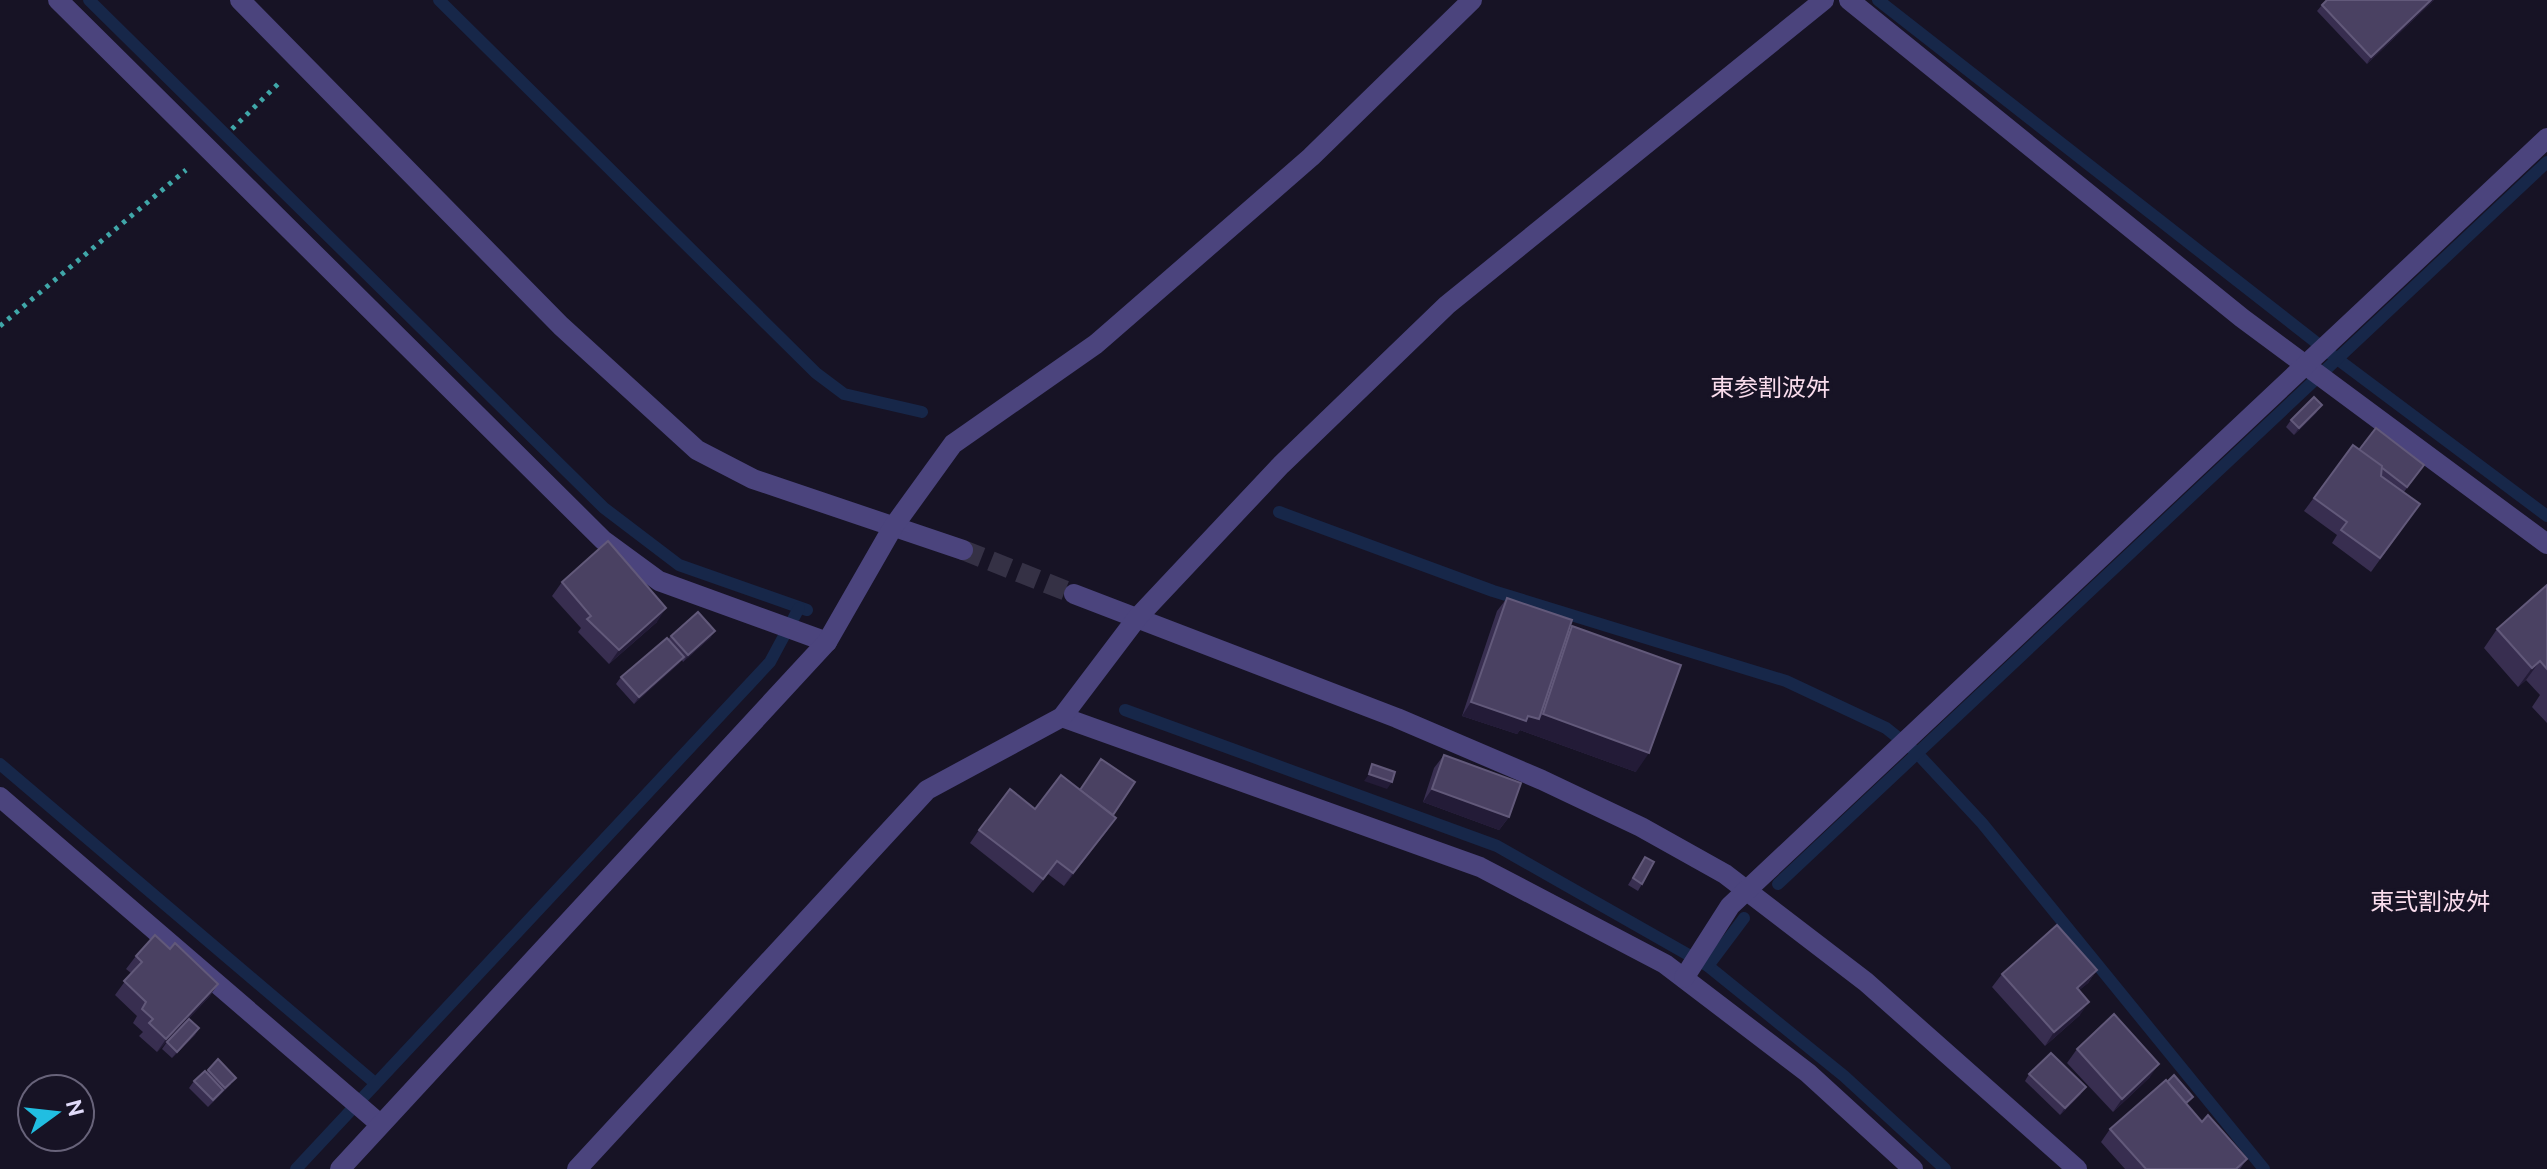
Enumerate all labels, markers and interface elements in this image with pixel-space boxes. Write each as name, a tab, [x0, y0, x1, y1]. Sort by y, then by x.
district label: 東参割波舛	[1710, 374, 1830, 401]
district label: 東弐割波舛	[2370, 888, 2490, 915]
north arrow	[16, 1073, 96, 1153]
text: N	[62, 1097, 90, 1119]

